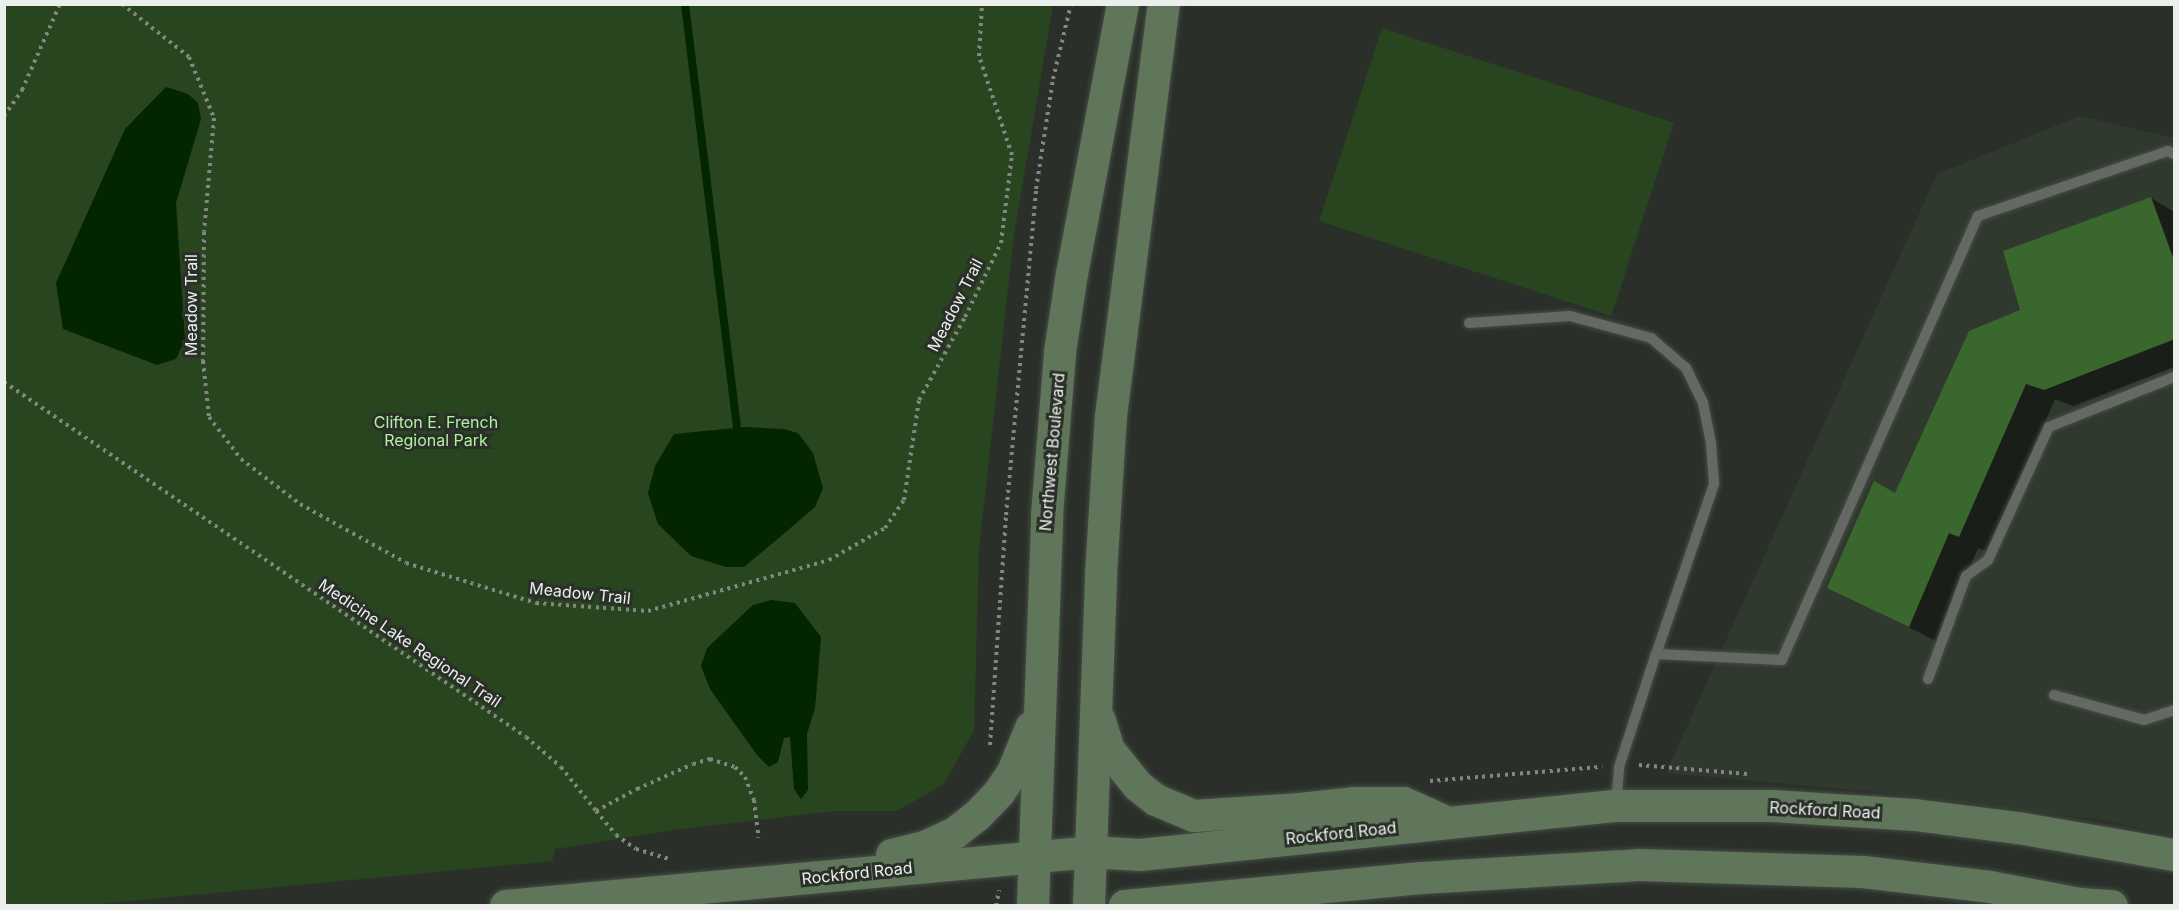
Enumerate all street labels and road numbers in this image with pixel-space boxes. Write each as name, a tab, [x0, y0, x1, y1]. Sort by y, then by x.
street label: Meadow Trail	[181, 254, 201, 356]
street label: Meadow Trail	[923, 255, 987, 355]
street label: Northwest Boulevard	[1036, 372, 1068, 532]
street label: Medicine Lake Regional Trail	[315, 575, 505, 711]
street label: Meadow Trail	[528, 578, 632, 608]
street label: Rockford Road	[1769, 798, 1881, 822]
street label: Rockford Road	[1285, 818, 1397, 848]
street label: Rockford Road	[801, 858, 913, 888]

